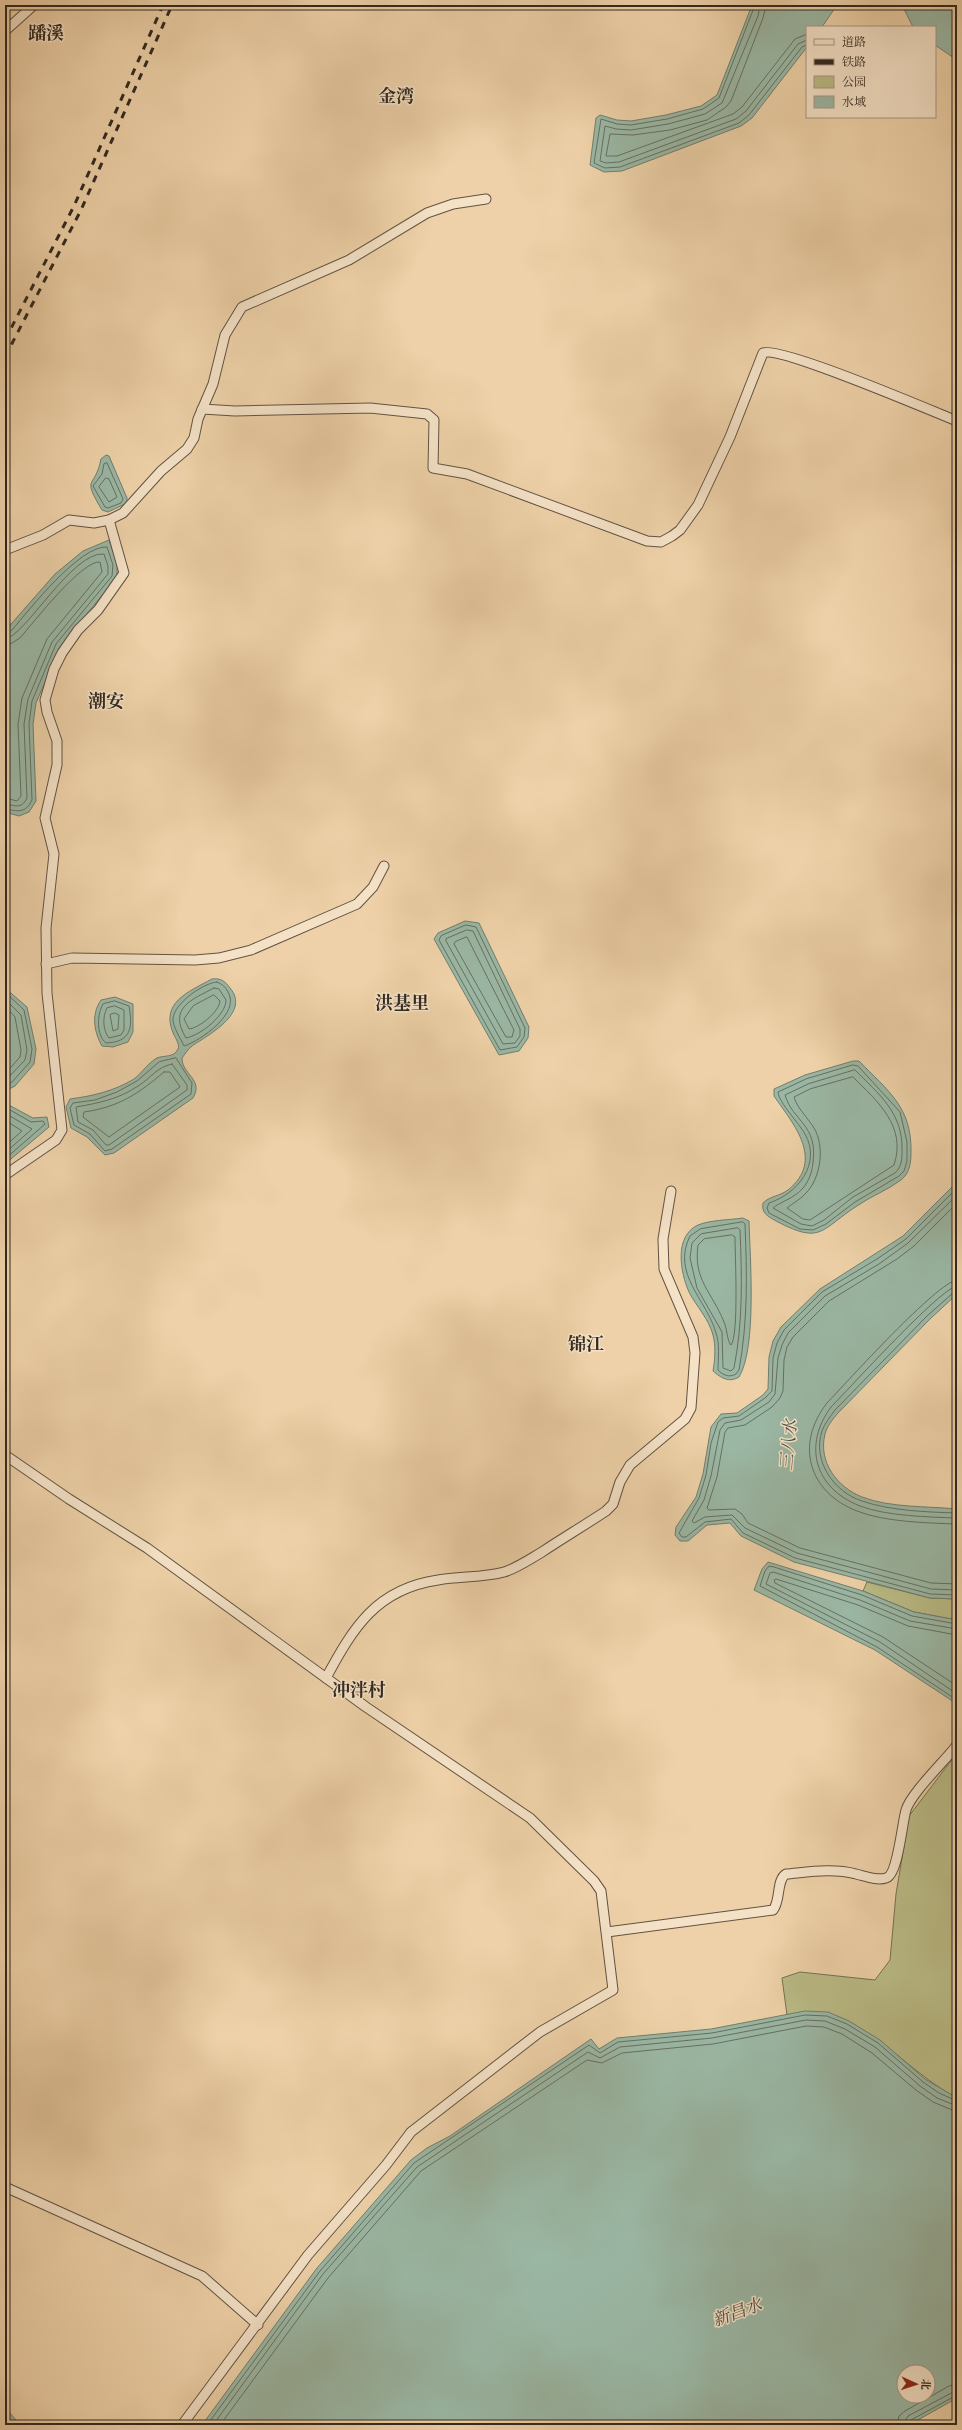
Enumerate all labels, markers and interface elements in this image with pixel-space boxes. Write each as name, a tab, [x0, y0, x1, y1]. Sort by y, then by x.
district label: 蹯溪	[28, 22, 64, 47]
legend	[806, 26, 936, 118]
text: 道路	[842, 35, 866, 51]
text: 铁路	[842, 55, 866, 71]
text: 公园	[842, 75, 866, 91]
district label: 金湾	[378, 85, 414, 110]
text: 水域	[842, 95, 866, 111]
district label: 潮安	[88, 690, 124, 715]
district label: 洪基里	[375, 992, 429, 1017]
district label: 锦江	[568, 1333, 604, 1358]
water label: 三八水	[776, 1417, 803, 1472]
district label: 冲泮村	[332, 1679, 386, 1704]
water label: 新昌水	[710, 2293, 767, 2333]
north arrow	[896, 2364, 936, 2404]
text: 北	[917, 2379, 932, 2390]

